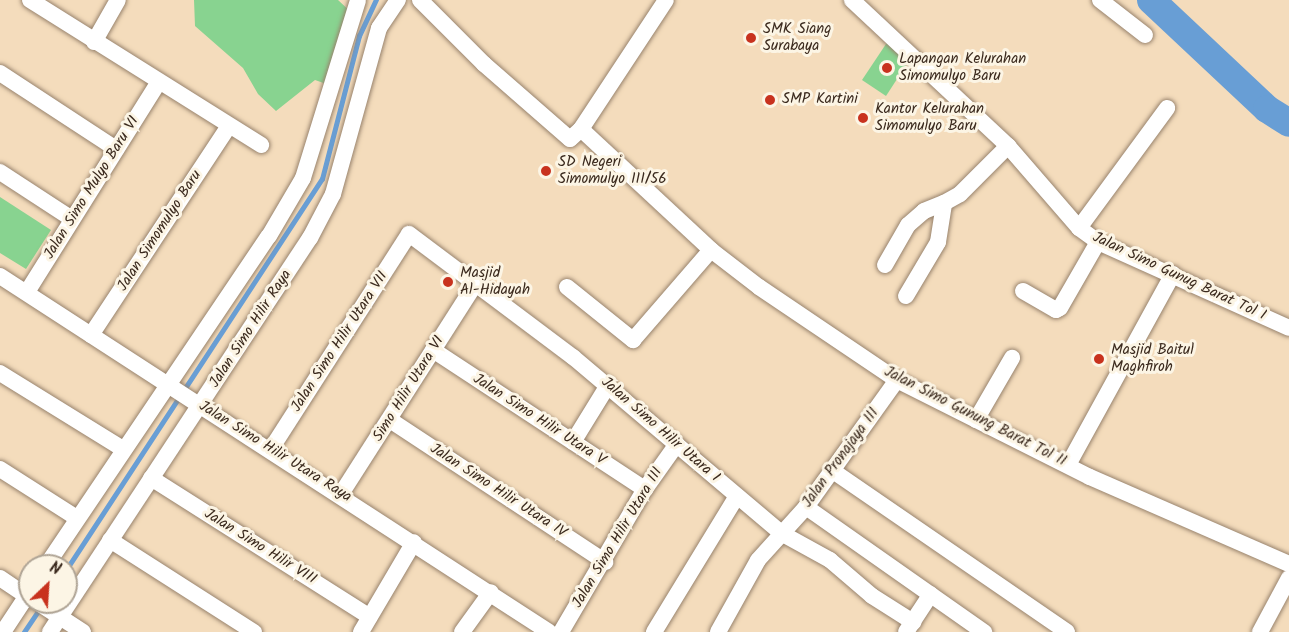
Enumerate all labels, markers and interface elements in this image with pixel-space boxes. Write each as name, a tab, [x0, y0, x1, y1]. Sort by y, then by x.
place label: SMK Siang Surabaya	[763, 20, 831, 55]
marker: SMK Siang Surabaya	[744, 31, 758, 45]
place label: Lapangan Kelurahan Simomulyo Baru	[899, 50, 1026, 85]
marker: Lapangan Kelurahan Simomulyo Baru	[880, 61, 894, 75]
place label: SMP Kartini	[782, 91, 858, 109]
marker: SMP Kartini	[763, 93, 777, 107]
place label: Kantor Kelurahan Simomulyo Baru	[875, 100, 984, 135]
marker: Kantor Kelurahan Simomulyo Baru	[856, 111, 870, 125]
street label: Jalan Simo Mulyo Baru VI	[41, 113, 143, 263]
place label: SD Negeri Simomulyo III/56	[558, 153, 667, 188]
marker: SD Negeri Simomulyo III/56	[539, 164, 553, 178]
street label: Jalan Simomulyo Baru	[114, 167, 206, 295]
street label: Jalan Simo Gunug Barat Tol I	[1089, 229, 1269, 325]
place label: Masjid Al-Hidayah	[460, 264, 530, 299]
street label: Jalan Simo Hilir Raya	[206, 267, 296, 391]
street label: Jalan Simo Hilir Utara VII	[288, 268, 392, 416]
marker: Masjid Al-Hidayah	[441, 275, 455, 289]
street label: Simo Hilir Utara VI	[369, 333, 449, 445]
place label: Masjid Baitul Maghfiroh	[1111, 341, 1194, 376]
marker: Masjid Baitul Maghfiroh	[1092, 352, 1106, 366]
street label: Jalan Simo Gunung Barat Tol II	[881, 363, 1069, 471]
street label: Jalan Simo Hilir Utara V	[469, 370, 609, 470]
street label: Jalan Simo Hilir Utara I	[597, 374, 723, 486]
street label: Jalan Simo Hilir Utara Raya	[195, 398, 355, 506]
street label: Jalan Pronajaya III	[799, 405, 883, 511]
street label: Jalan Simo Hilir Utara IV	[426, 440, 570, 542]
street label: Jalan Simo Hilir Utara III	[569, 464, 667, 612]
street label: Jalan Simo Hilir VIII	[201, 505, 319, 589]
north arrow	[18, 554, 78, 614]
text: N	[45, 556, 65, 583]

